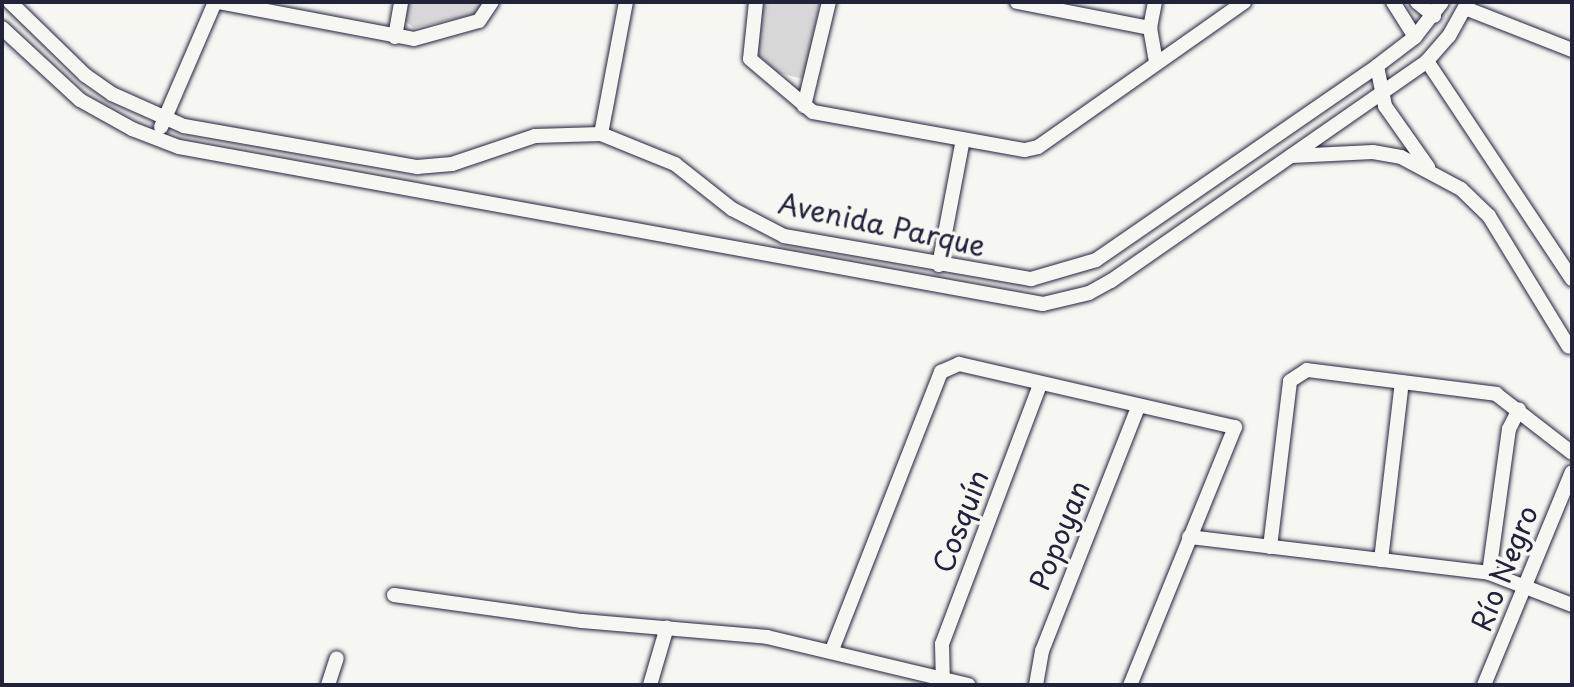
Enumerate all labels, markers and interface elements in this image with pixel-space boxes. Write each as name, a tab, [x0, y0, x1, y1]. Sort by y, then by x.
street label: Avenida Parque	[776, 186, 988, 262]
street label: Cosquín	[925, 465, 995, 577]
street label: Popoyan	[1022, 475, 1096, 595]
street label: Río Negro	[1463, 499, 1545, 637]

